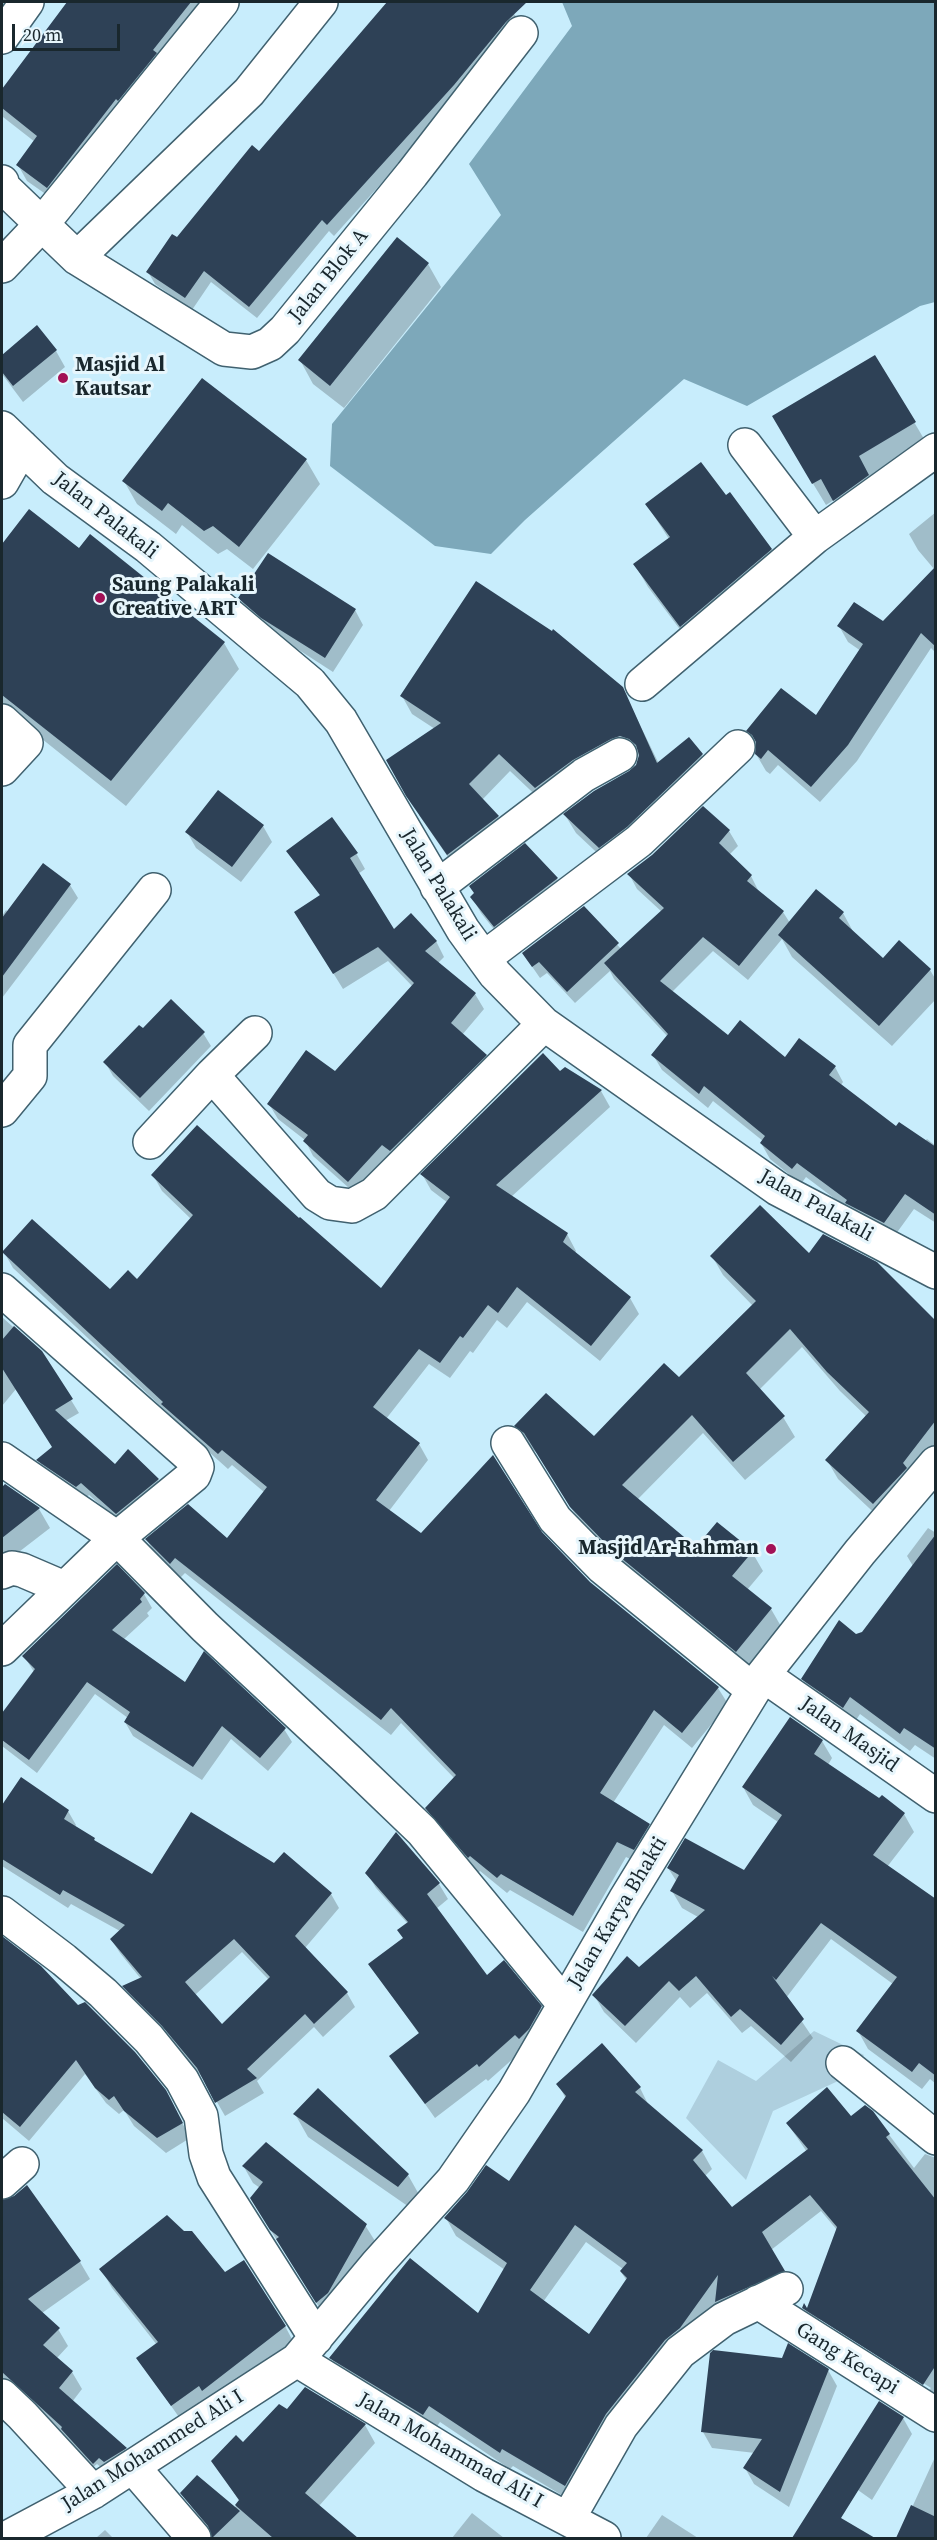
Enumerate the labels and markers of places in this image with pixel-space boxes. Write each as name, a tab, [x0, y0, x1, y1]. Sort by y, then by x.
place label: Masjid Al Kautsar	[75, 353, 165, 403]
marker: Masjid Al Kautsar	[56, 371, 70, 385]
place label: Saung Palakali Creative ART	[112, 573, 254, 623]
marker: Saung Palakali Creative ART	[93, 591, 107, 605]
place label: Masjid Ar-Rahman	[578, 1536, 759, 1562]
marker: Masjid Ar-Rahman	[764, 1542, 778, 1556]

